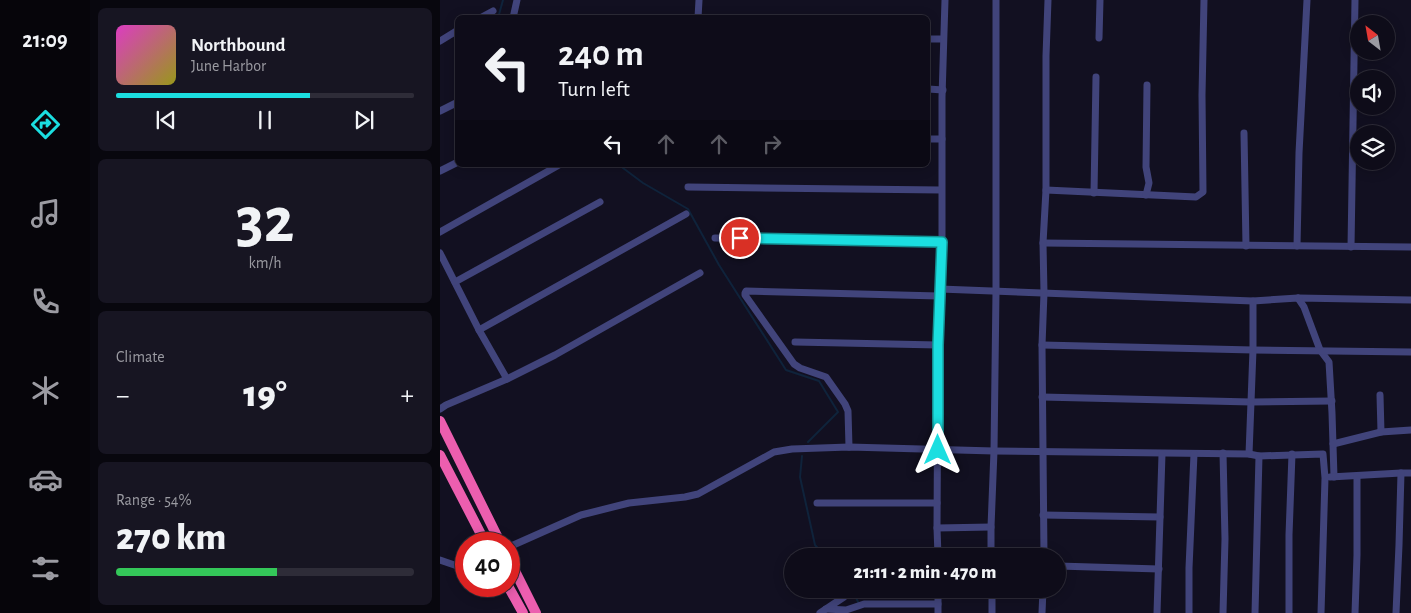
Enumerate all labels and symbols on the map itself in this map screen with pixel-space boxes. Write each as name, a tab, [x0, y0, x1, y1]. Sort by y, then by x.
north arrow	[1350, 15, 1395, 60]
pin	[719, 217, 761, 259]
position arrow	[911, 423, 963, 475]
speed limit sign: 40	[455, 532, 520, 597]

